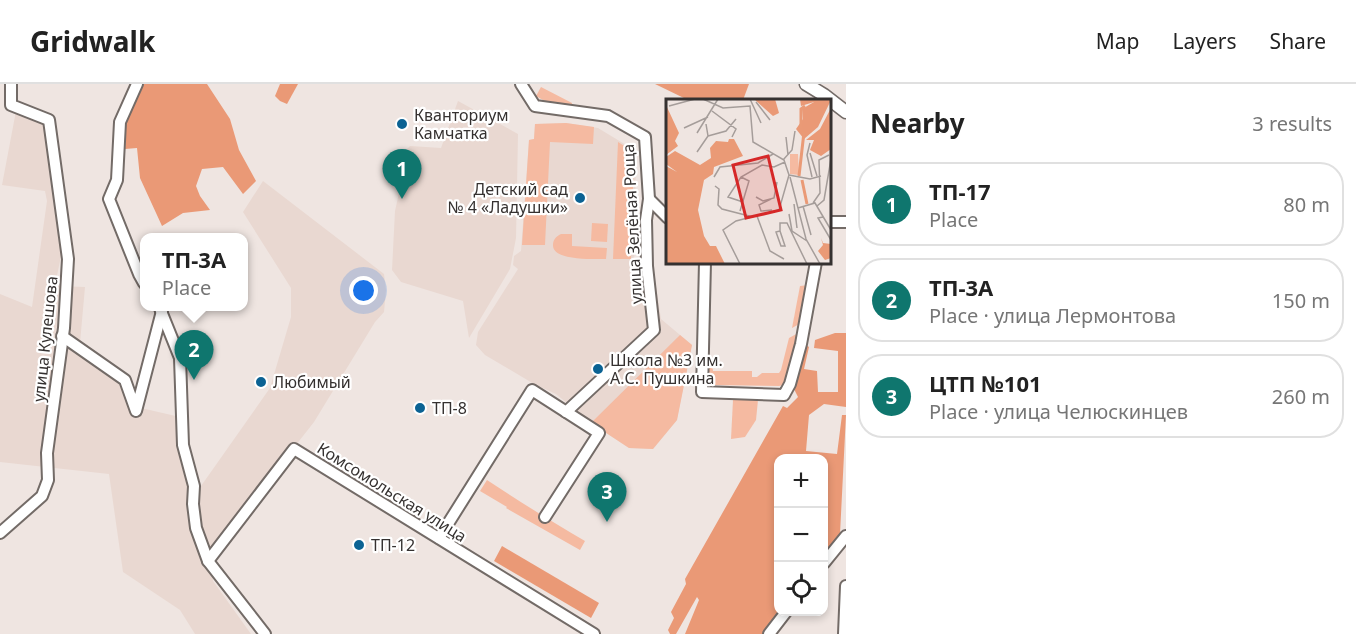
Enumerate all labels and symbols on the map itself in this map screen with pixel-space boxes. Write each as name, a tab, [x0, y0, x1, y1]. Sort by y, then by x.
inset map	[666, 99, 831, 264]
place label: Кванториум Камчатка	[414, 104, 509, 144]
marker: Кванториум Камчатка	[395, 117, 409, 131]
street label: улица Зелёная Роща	[617, 143, 647, 305]
pin: 1	[382, 150, 422, 199]
place label: Детский сад № 4 «Ладушки»	[447, 178, 568, 218]
marker: Детский сад № 4 «Ладушки»	[573, 191, 587, 205]
street label: улица Кулешова	[27, 275, 63, 403]
your location	[349, 276, 378, 305]
pin: 2	[174, 330, 214, 380]
place label: Школа №3 им. А.С. Пушкина	[610, 349, 723, 389]
marker: Школа №3 им. А.С. Пушкина	[591, 362, 605, 376]
place label: Любимый	[273, 371, 351, 393]
marker: Любимый	[254, 375, 268, 389]
place label: ТП-8	[432, 397, 467, 419]
marker: ТП-8	[413, 401, 427, 415]
street label: Комсомольская улица	[313, 437, 471, 547]
pin: 3	[588, 472, 626, 522]
place label: ТП-12	[371, 534, 415, 556]
marker: ТП-12	[352, 538, 366, 552]

